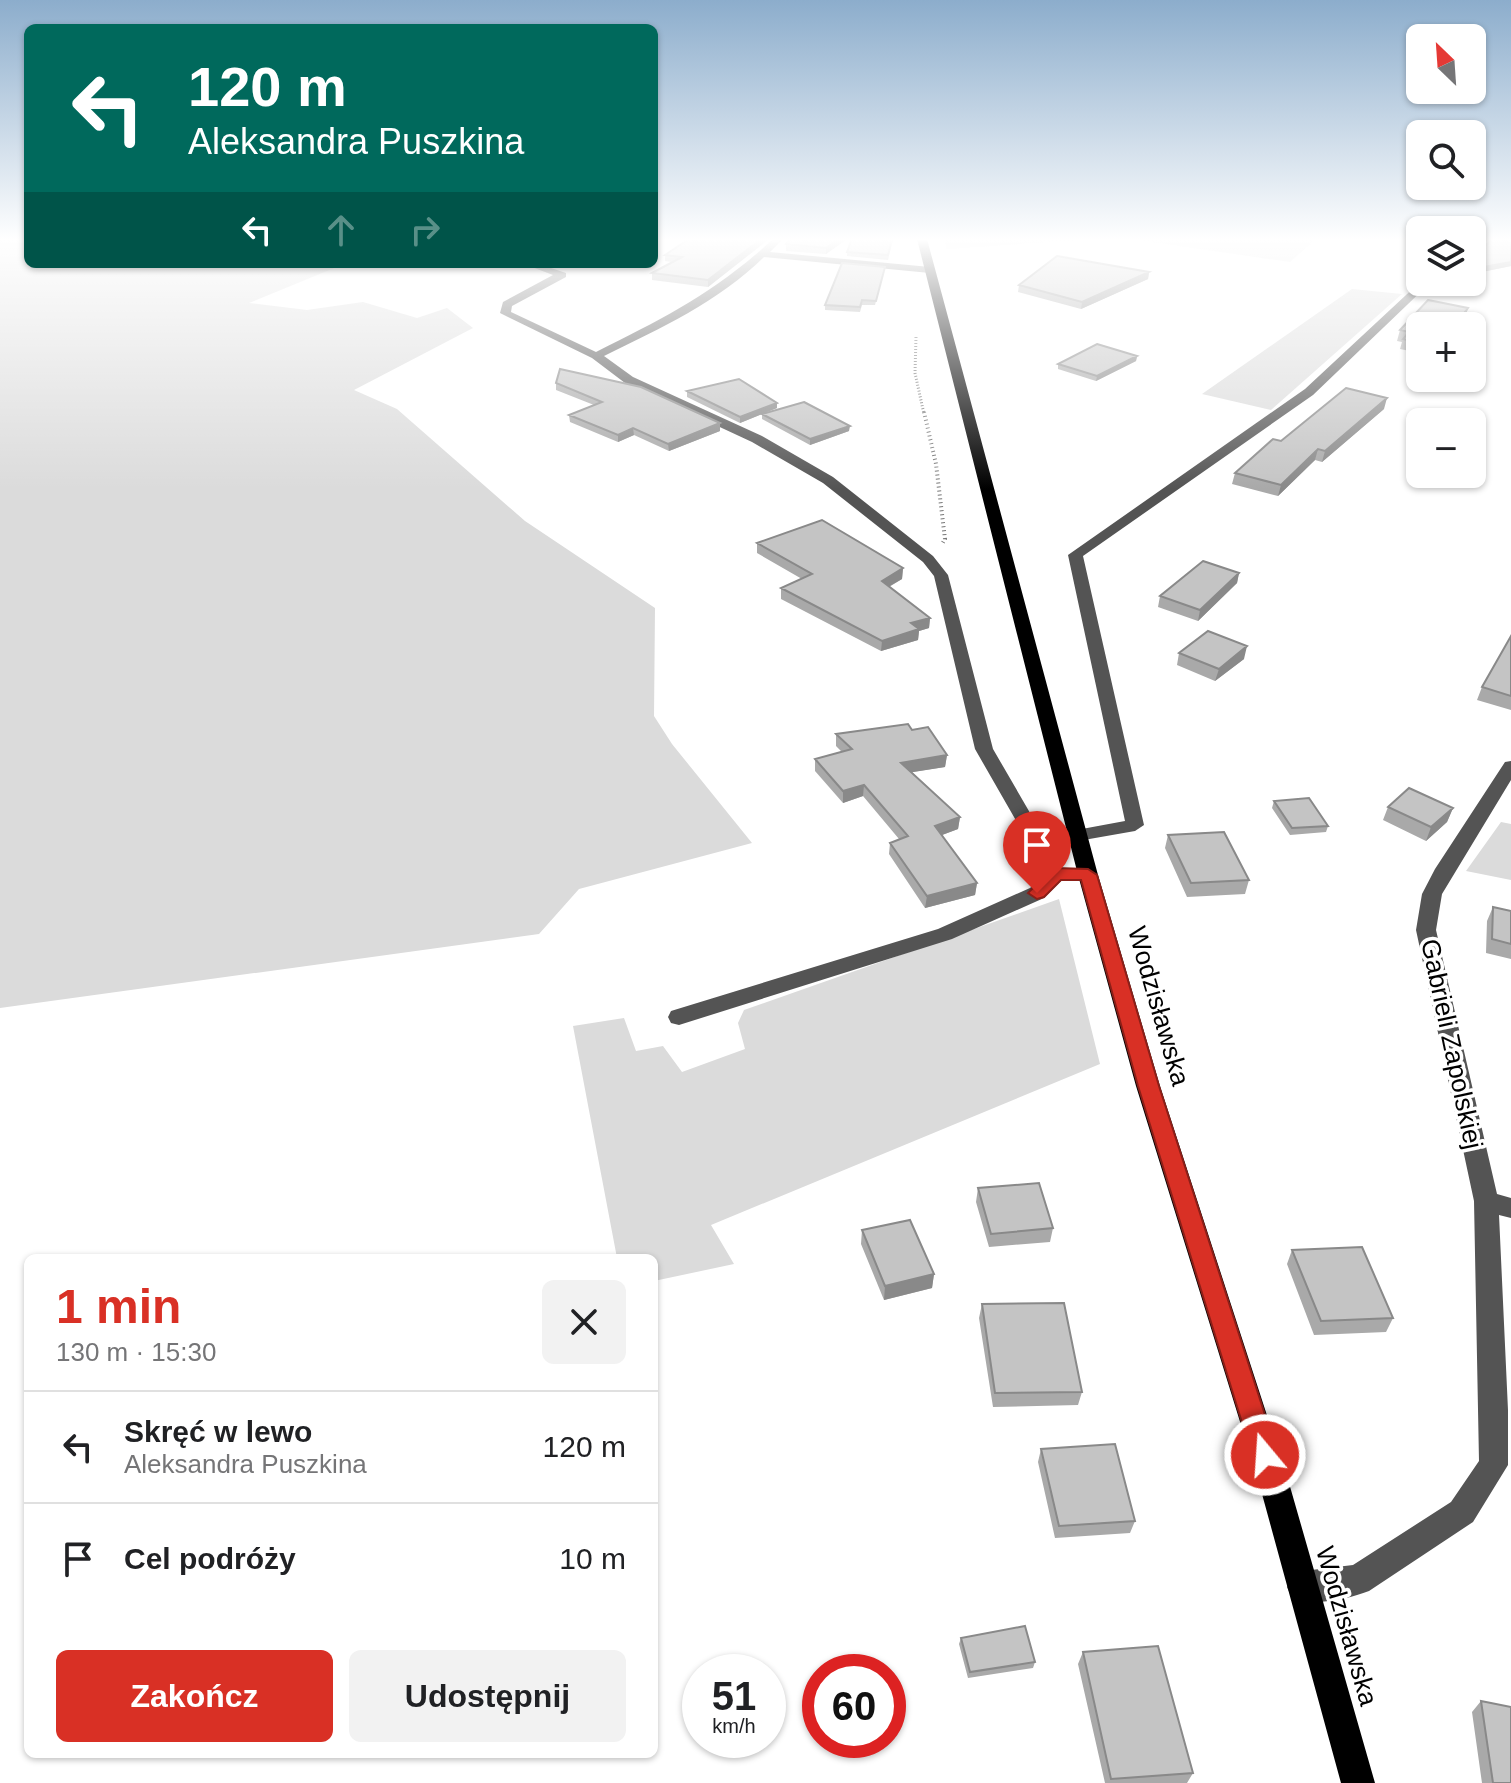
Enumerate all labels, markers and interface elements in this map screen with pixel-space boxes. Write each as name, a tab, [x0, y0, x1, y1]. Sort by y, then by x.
north arrow	[1406, 24, 1486, 104]
map controls	[1406, 24, 1486, 488]
text: 120 m	[188, 55, 347, 118]
icon: left	[56, 56, 160, 160]
button: search	[1406, 120, 1486, 200]
text: Aleksandra Puszkina	[188, 121, 524, 162]
icon: left	[235, 208, 279, 252]
icon: ahead	[319, 208, 363, 252]
icon: right	[403, 208, 447, 252]
button: layers	[1406, 216, 1486, 296]
button: +	[1406, 312, 1486, 392]
button: −	[1406, 408, 1486, 488]
pin	[1003, 811, 1071, 893]
icon: arrive	[1015, 823, 1059, 867]
street label: Wodzisławska	[1122, 923, 1196, 1090]
street label: Gabrieli Zapolskiej	[1415, 936, 1489, 1152]
text: 1 min	[56, 1280, 181, 1333]
button: close	[542, 1280, 626, 1364]
text: 130 m · 15:30	[56, 1337, 216, 1367]
position arrow	[1223, 1413, 1307, 1497]
text: Skręć w lewo	[124, 1415, 312, 1448]
icon: left	[56, 1425, 100, 1469]
text: 120 m	[543, 1430, 626, 1463]
text: Aleksandra Puszkina	[124, 1449, 367, 1479]
icon: arrive	[56, 1537, 100, 1581]
text: Cel podróży	[124, 1542, 296, 1575]
text: 10 m	[559, 1542, 626, 1575]
street label: Wodzisławska	[1310, 1543, 1384, 1710]
button: Zakończ	[56, 1650, 333, 1742]
button: Udostępnij	[349, 1650, 626, 1742]
speed limit sign: 60	[802, 1654, 906, 1758]
text: 51	[712, 1674, 756, 1718]
text: km/h	[712, 1715, 756, 1737]

